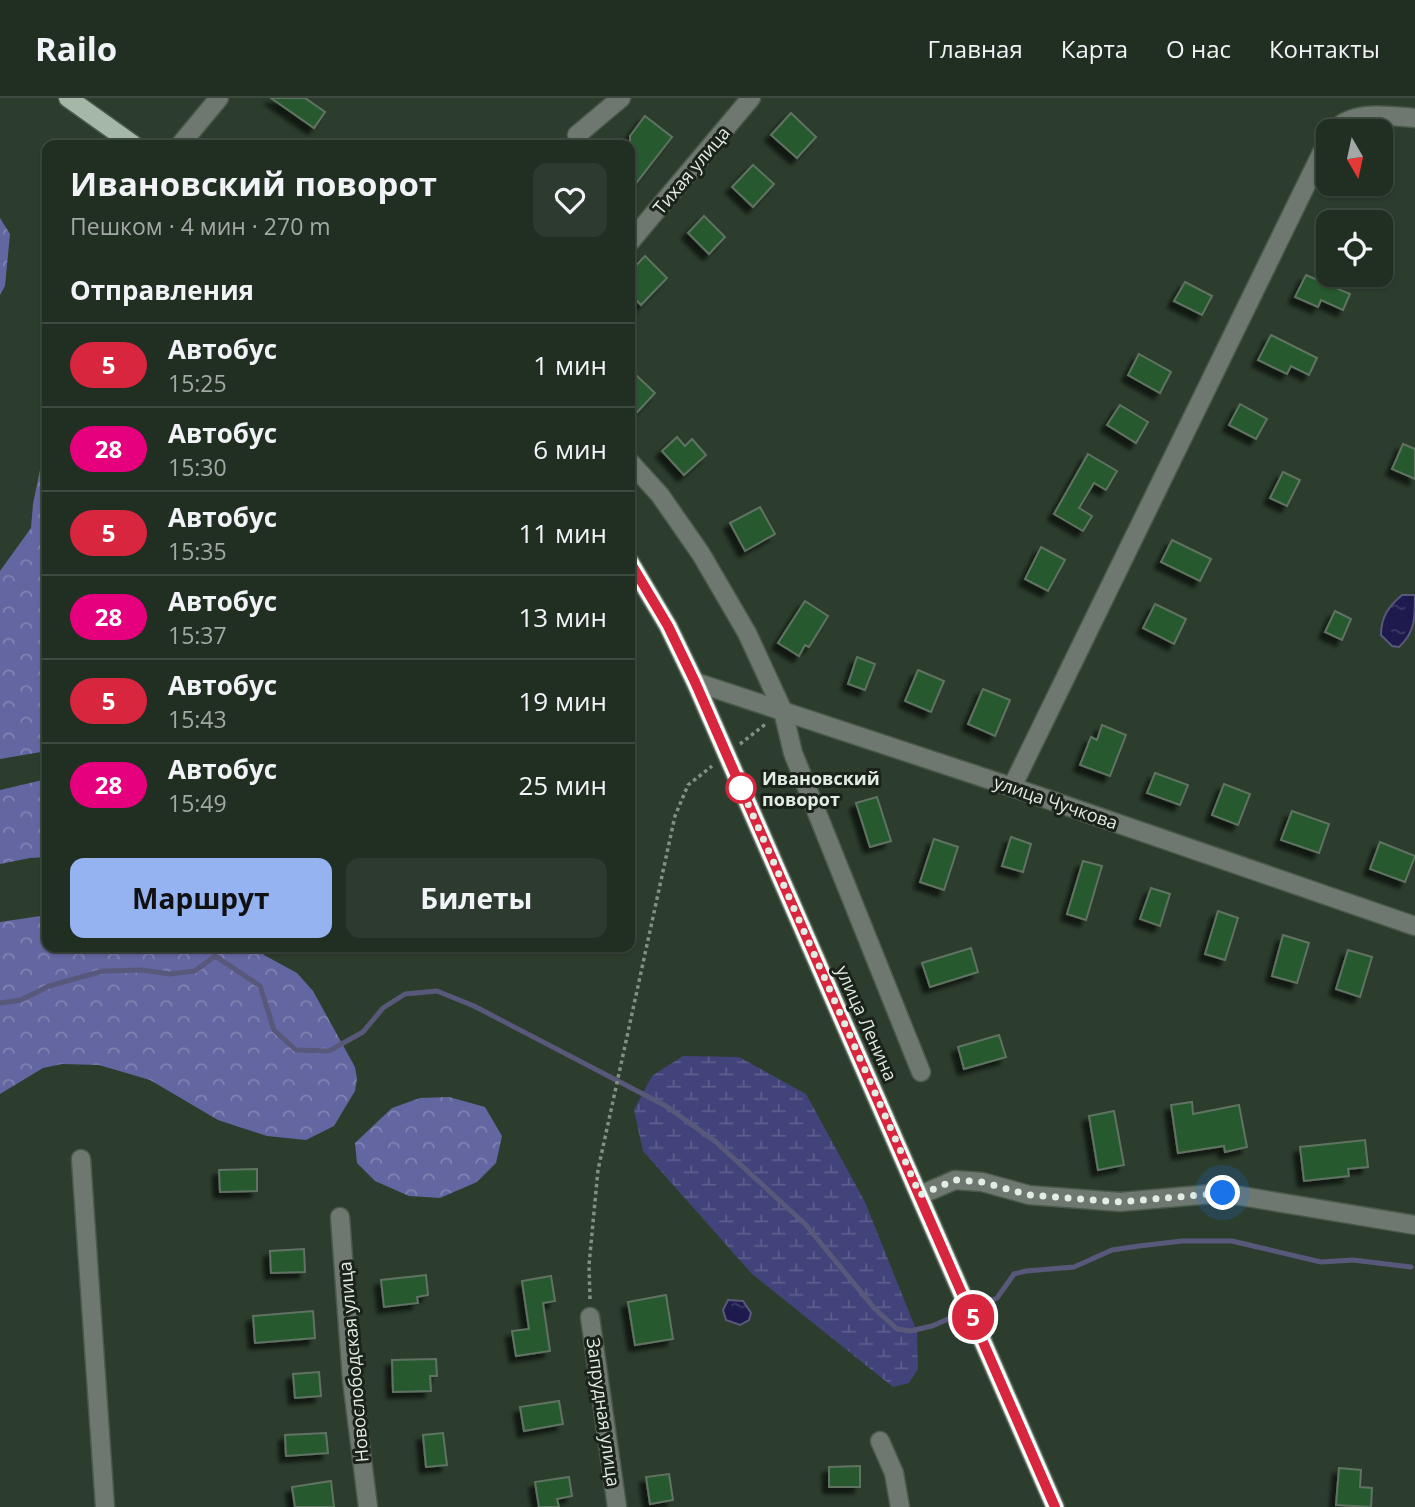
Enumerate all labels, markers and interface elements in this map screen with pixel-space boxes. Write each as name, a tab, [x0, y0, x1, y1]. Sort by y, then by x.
text: Railo	[35, 26, 117, 71]
text: Главная	[928, 32, 1023, 65]
text: Карта	[1061, 32, 1128, 65]
text: О нас	[1166, 32, 1231, 65]
text: Контакты	[1269, 32, 1380, 65]
north arrow	[1316, 119, 1393, 196]
map controls	[1316, 119, 1393, 287]
street label: Тихая улица	[647, 121, 735, 219]
text: Ивановский поворот	[70, 161, 437, 206]
button: heart	[533, 163, 607, 237]
text: Пешком · 4 мин · 270 m	[70, 210, 331, 242]
button: locate	[1316, 210, 1393, 287]
text: Отправления	[70, 272, 254, 308]
text: Автобус	[168, 331, 277, 367]
text: 1 мин	[533, 347, 607, 383]
text: 5	[102, 348, 115, 381]
text: 15:25	[168, 367, 227, 399]
text: Автобус	[168, 415, 277, 451]
text: 6 мин	[533, 431, 607, 467]
text: 28	[95, 432, 122, 465]
text: 15:30	[168, 451, 227, 483]
text: Автобус	[168, 499, 277, 535]
text: 11 мин	[518, 515, 607, 551]
text: 5	[102, 516, 115, 549]
text: 15:35	[168, 535, 227, 567]
text: Автобус	[168, 583, 277, 619]
text: 13 мин	[518, 599, 607, 635]
text: 28	[95, 600, 122, 633]
text: 15:37	[168, 619, 227, 651]
text: Автобус	[168, 667, 277, 703]
text: 19 мин	[518, 683, 607, 719]
text: 5	[102, 684, 115, 717]
text: 15:43	[168, 703, 227, 735]
text: Автобус	[168, 751, 277, 787]
place label: Ивановский поворот	[762, 766, 880, 811]
text: 25 мин	[518, 767, 607, 803]
text: 28	[95, 768, 122, 801]
street label: улица Чучкова	[991, 770, 1121, 834]
marker: Ивановский поворот	[726, 773, 756, 803]
text: 15:49	[168, 787, 227, 819]
button: Маршрут	[70, 858, 332, 938]
button: Билеты	[346, 858, 607, 938]
street label: улица Ленина	[831, 962, 903, 1084]
your location	[1205, 1175, 1240, 1210]
street label: Новослободская улица	[332, 1261, 374, 1463]
line badge: 5	[950, 1294, 996, 1340]
text: 5	[966, 1300, 980, 1333]
street label: Запрудная улица	[582, 1336, 626, 1488]

